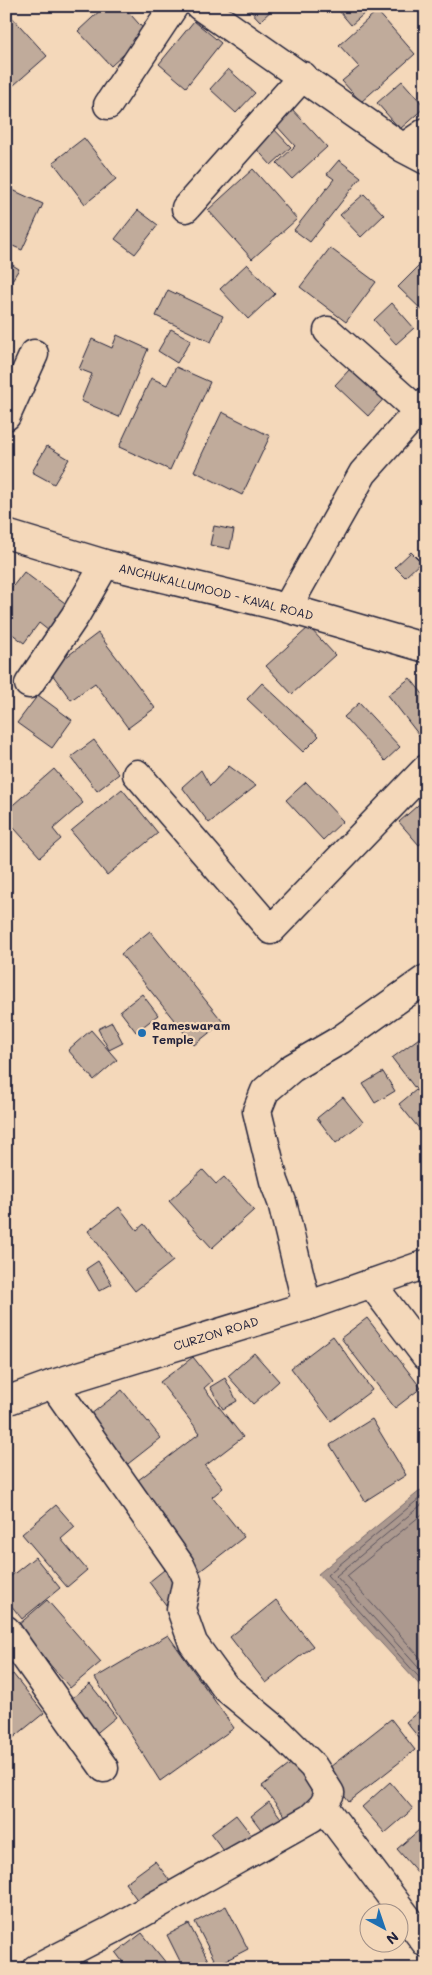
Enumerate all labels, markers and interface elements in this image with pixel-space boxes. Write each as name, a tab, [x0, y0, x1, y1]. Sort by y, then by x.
street label: ANCHUKALLUMOOD - KAVAL ROAD	[117, 559, 315, 623]
place label: Rameswaram Temple	[152, 1017, 230, 1047]
marker: Rameswaram Temple	[136, 1027, 148, 1039]
street label: CURZON ROAD	[171, 1312, 260, 1354]
north arrow	[360, 1902, 410, 1952]
text: N	[382, 1928, 403, 1949]

